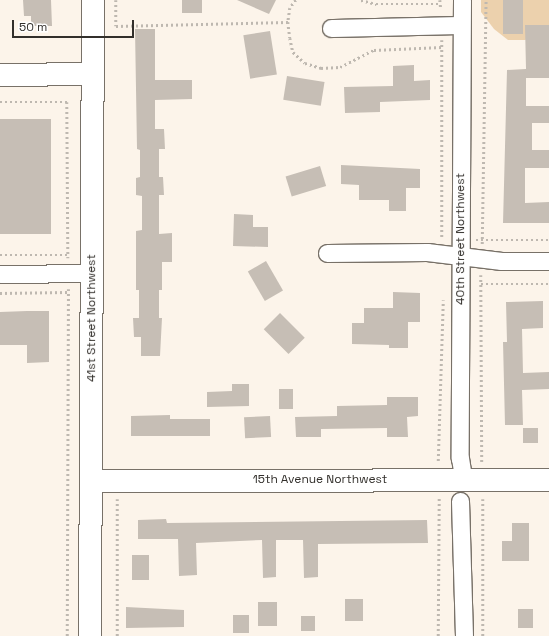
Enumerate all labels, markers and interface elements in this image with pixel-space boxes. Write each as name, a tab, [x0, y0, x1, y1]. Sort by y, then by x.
scale bar	[14, 12, 136, 38]
text: 50 m	[19, 19, 47, 35]
street label: 40th Street Northwest	[454, 173, 468, 305]
street label: 41st Street Northwest	[85, 254, 99, 382]
street label: 15th Avenue Northwest	[253, 473, 387, 487]

